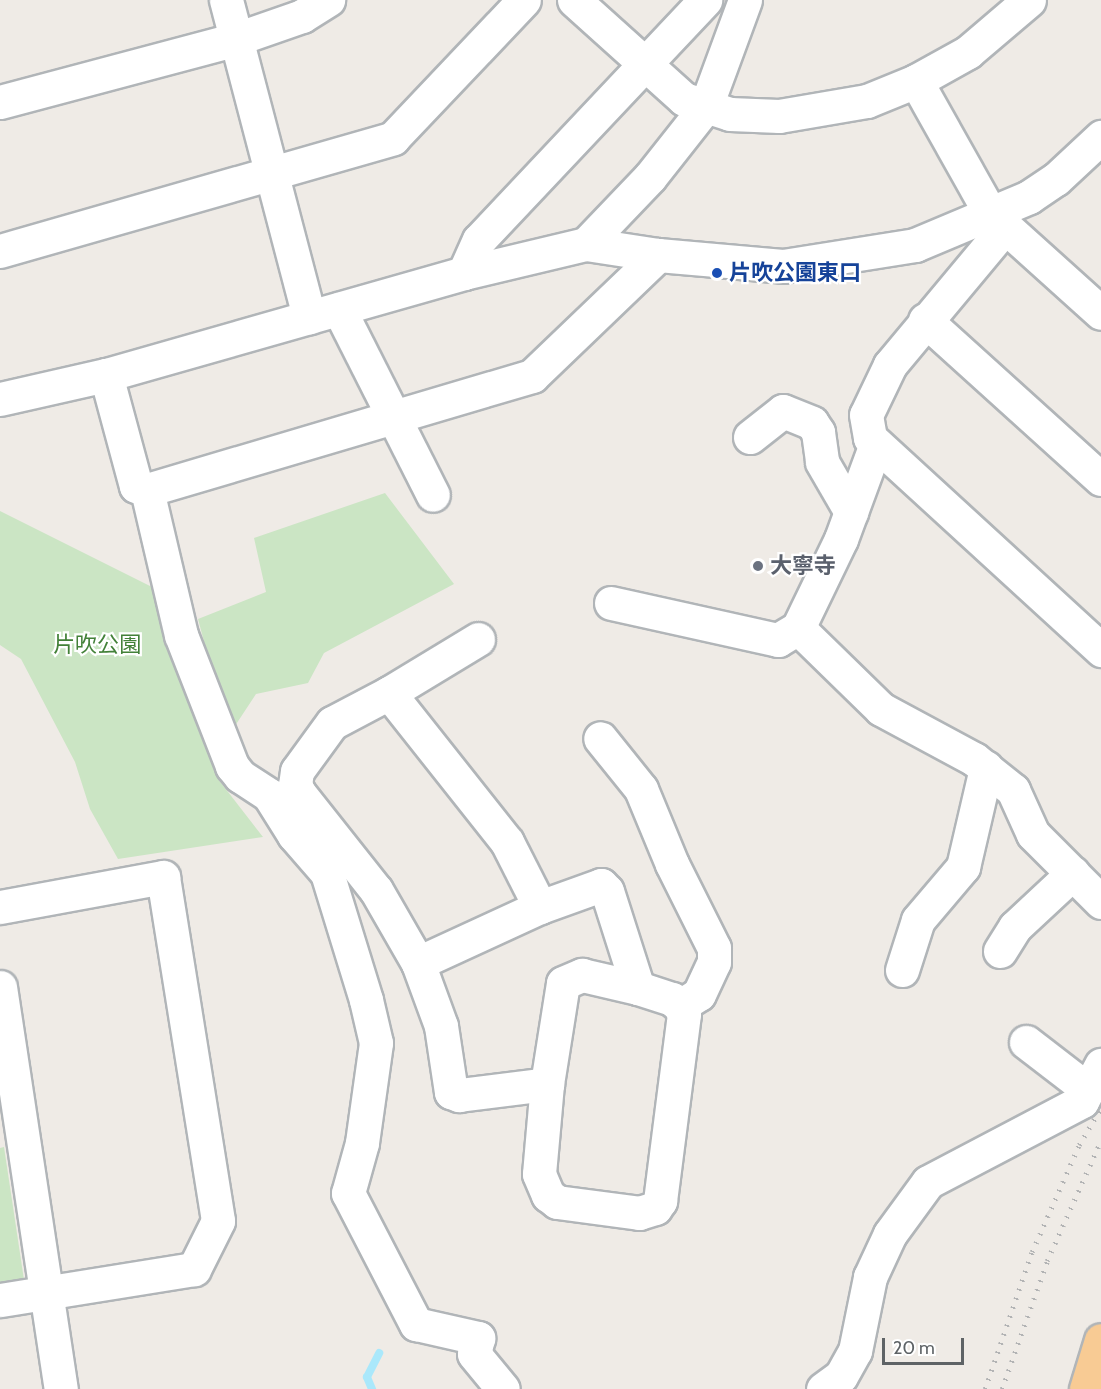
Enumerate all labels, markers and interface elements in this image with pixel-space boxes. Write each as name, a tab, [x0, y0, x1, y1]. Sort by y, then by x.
place label: 片吹公園東口	[729, 260, 861, 286]
marker: 片吹公園東口	[710, 266, 724, 280]
place label: 大寧寺	[770, 553, 836, 579]
marker: 大寧寺	[751, 559, 765, 573]
park label: 片吹公園	[53, 632, 141, 658]
scale bar	[885, 1326, 968, 1364]
text: 20 m	[893, 1337, 935, 1359]

